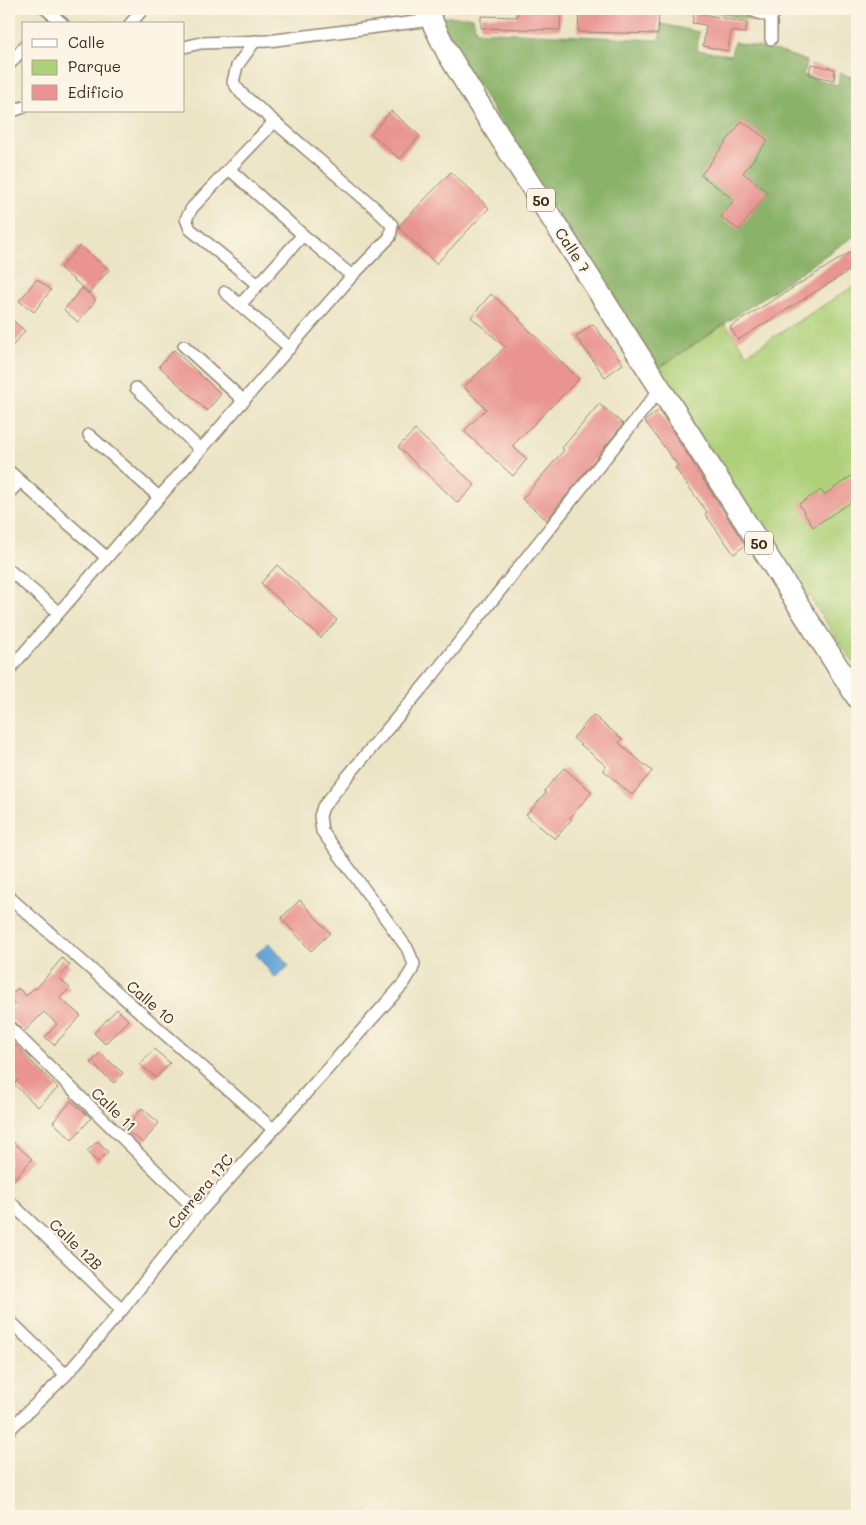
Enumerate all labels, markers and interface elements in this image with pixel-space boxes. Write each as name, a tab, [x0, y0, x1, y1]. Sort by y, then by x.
legend	[22, 22, 185, 112]
text: Calle	[68, 32, 105, 52]
text: Parque	[68, 56, 121, 76]
text: Edificio	[68, 82, 124, 102]
road number: 50	[527, 188, 555, 212]
street label: Calle 7	[551, 224, 595, 276]
road number: 50	[745, 532, 773, 554]
street label: Calle 10	[123, 976, 179, 1028]
street label: Calle 11	[87, 1083, 141, 1135]
street label: Carrera 17C	[163, 1149, 237, 1233]
street label: Calle 12B	[45, 1214, 107, 1274]

